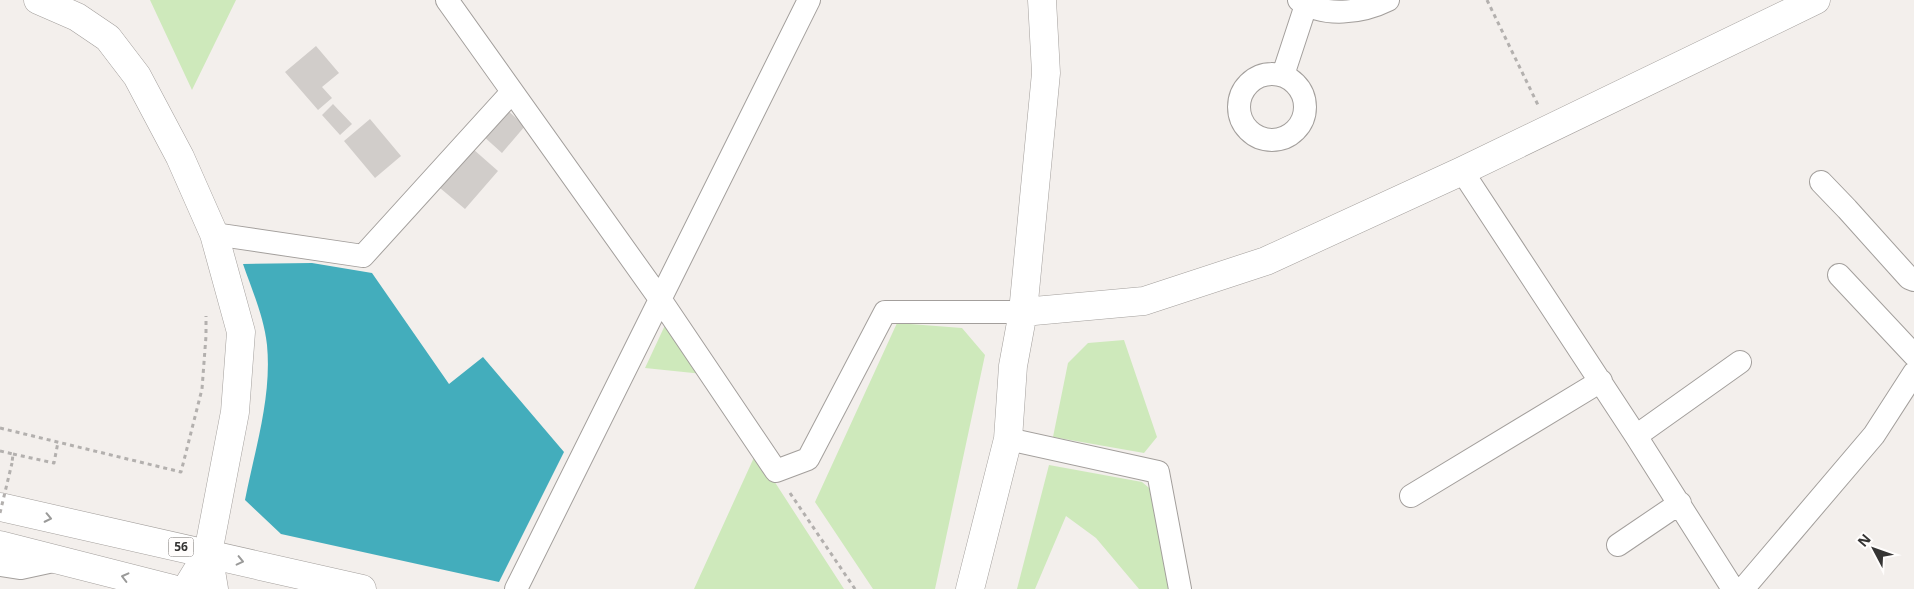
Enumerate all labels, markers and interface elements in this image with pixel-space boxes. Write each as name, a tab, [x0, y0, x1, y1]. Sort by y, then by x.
one-way arrow	[43, 512, 52, 523]
north arrow	[1849, 524, 1899, 574]
text: N	[1853, 530, 1875, 551]
road number: 56	[168, 538, 194, 556]
one-way arrow	[236, 555, 245, 566]
one-way arrow	[121, 572, 130, 583]

